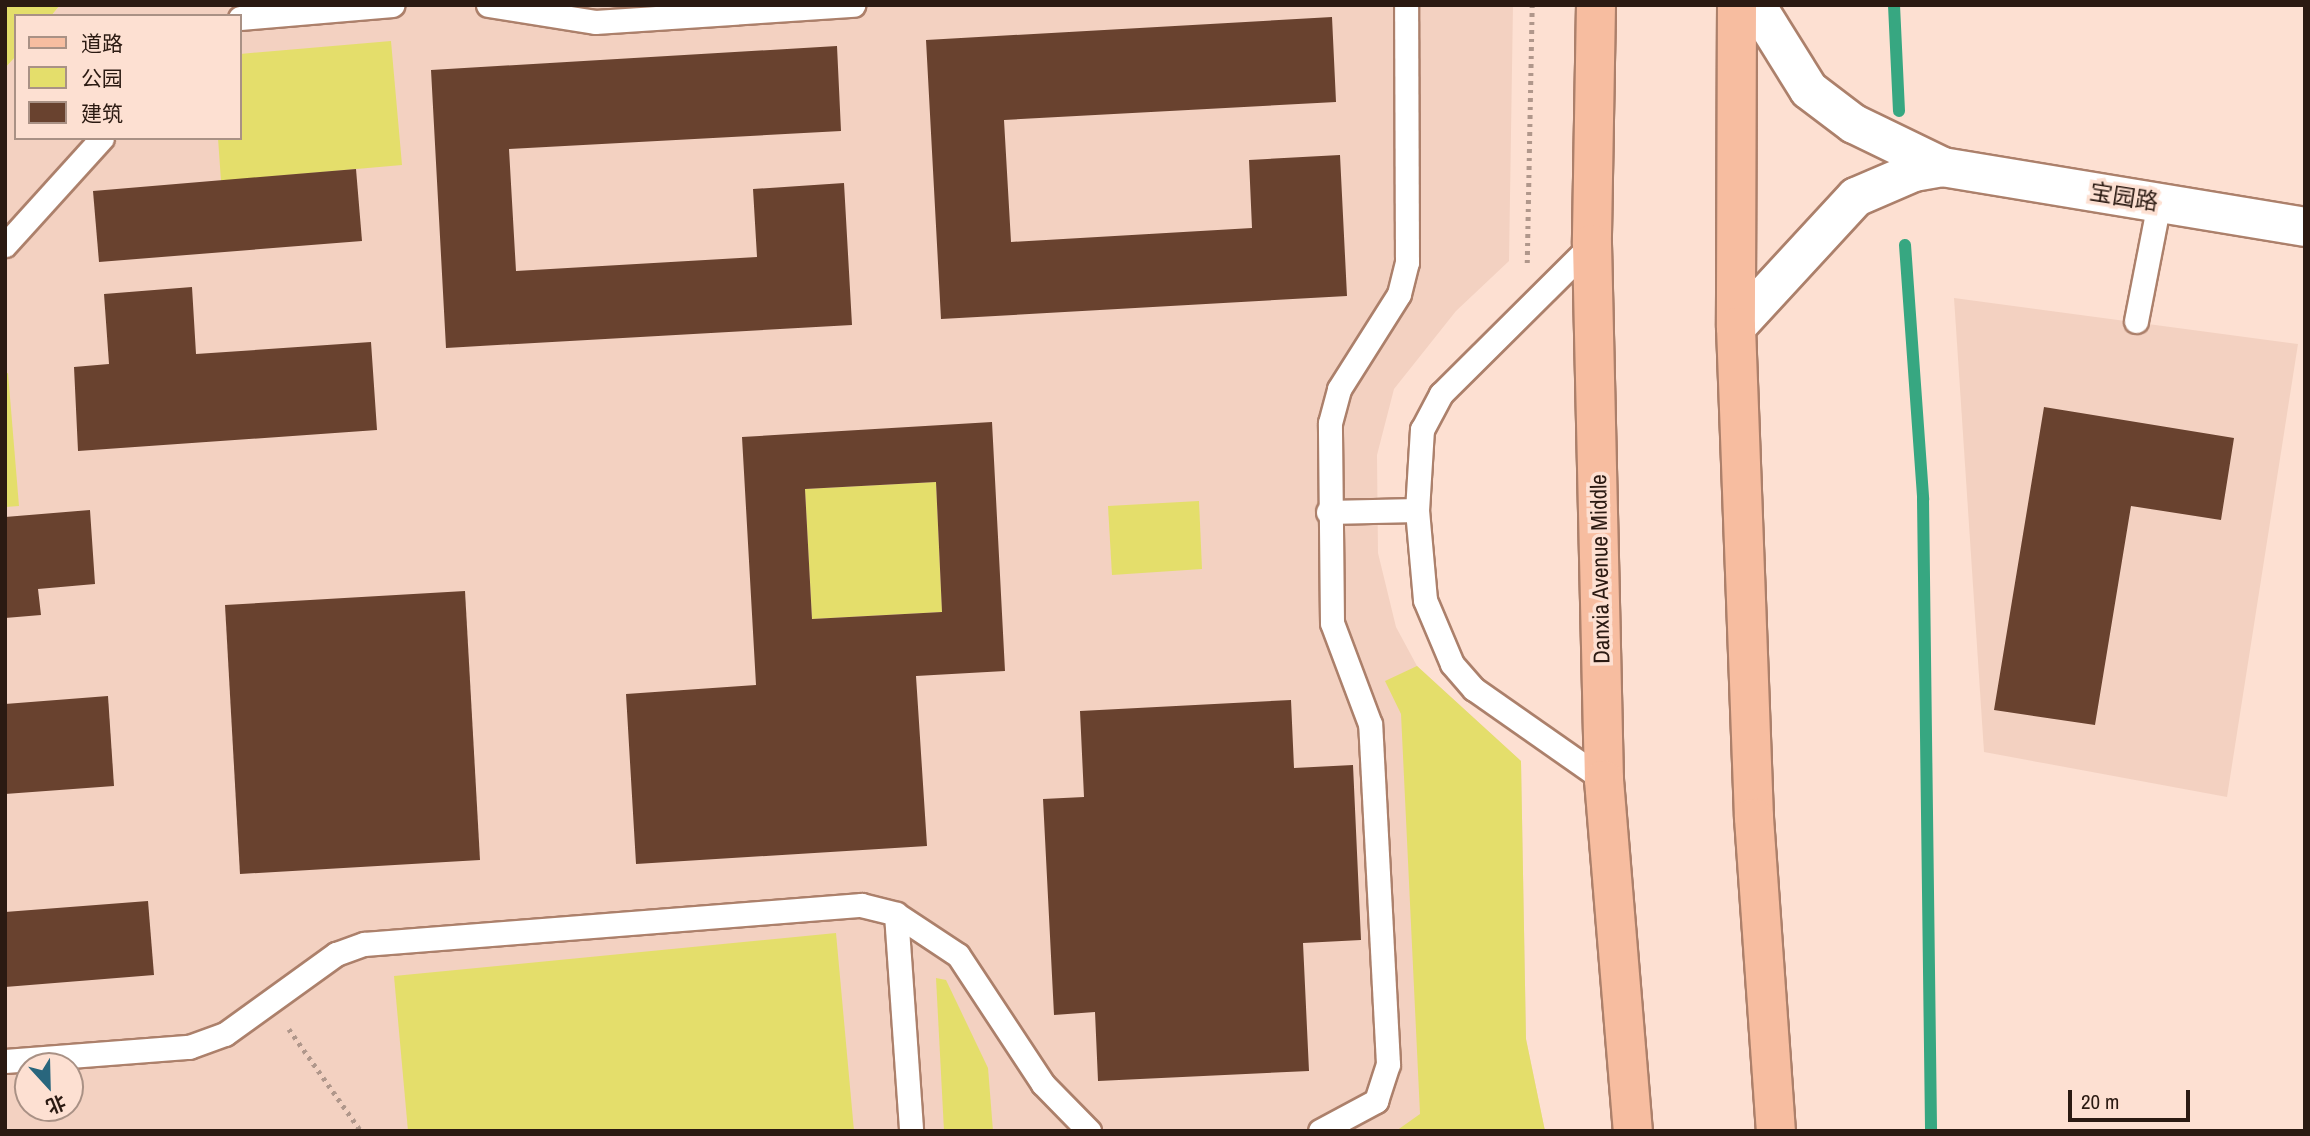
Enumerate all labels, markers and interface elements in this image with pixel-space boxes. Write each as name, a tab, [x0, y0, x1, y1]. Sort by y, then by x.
legend	[14, 14, 242, 140]
text: 道路	[81, 29, 123, 58]
text: 公园	[81, 64, 123, 93]
text: 建筑	[81, 99, 123, 128]
street label: 宝园路	[2088, 178, 2160, 216]
street label: Danxia Avenue Middle	[1585, 474, 1615, 664]
north arrow	[14, 1052, 84, 1122]
scale bar	[2072, 1076, 2194, 1120]
text: 20 m	[2081, 1087, 2119, 1116]
text: 北	[42, 1089, 70, 1120]

